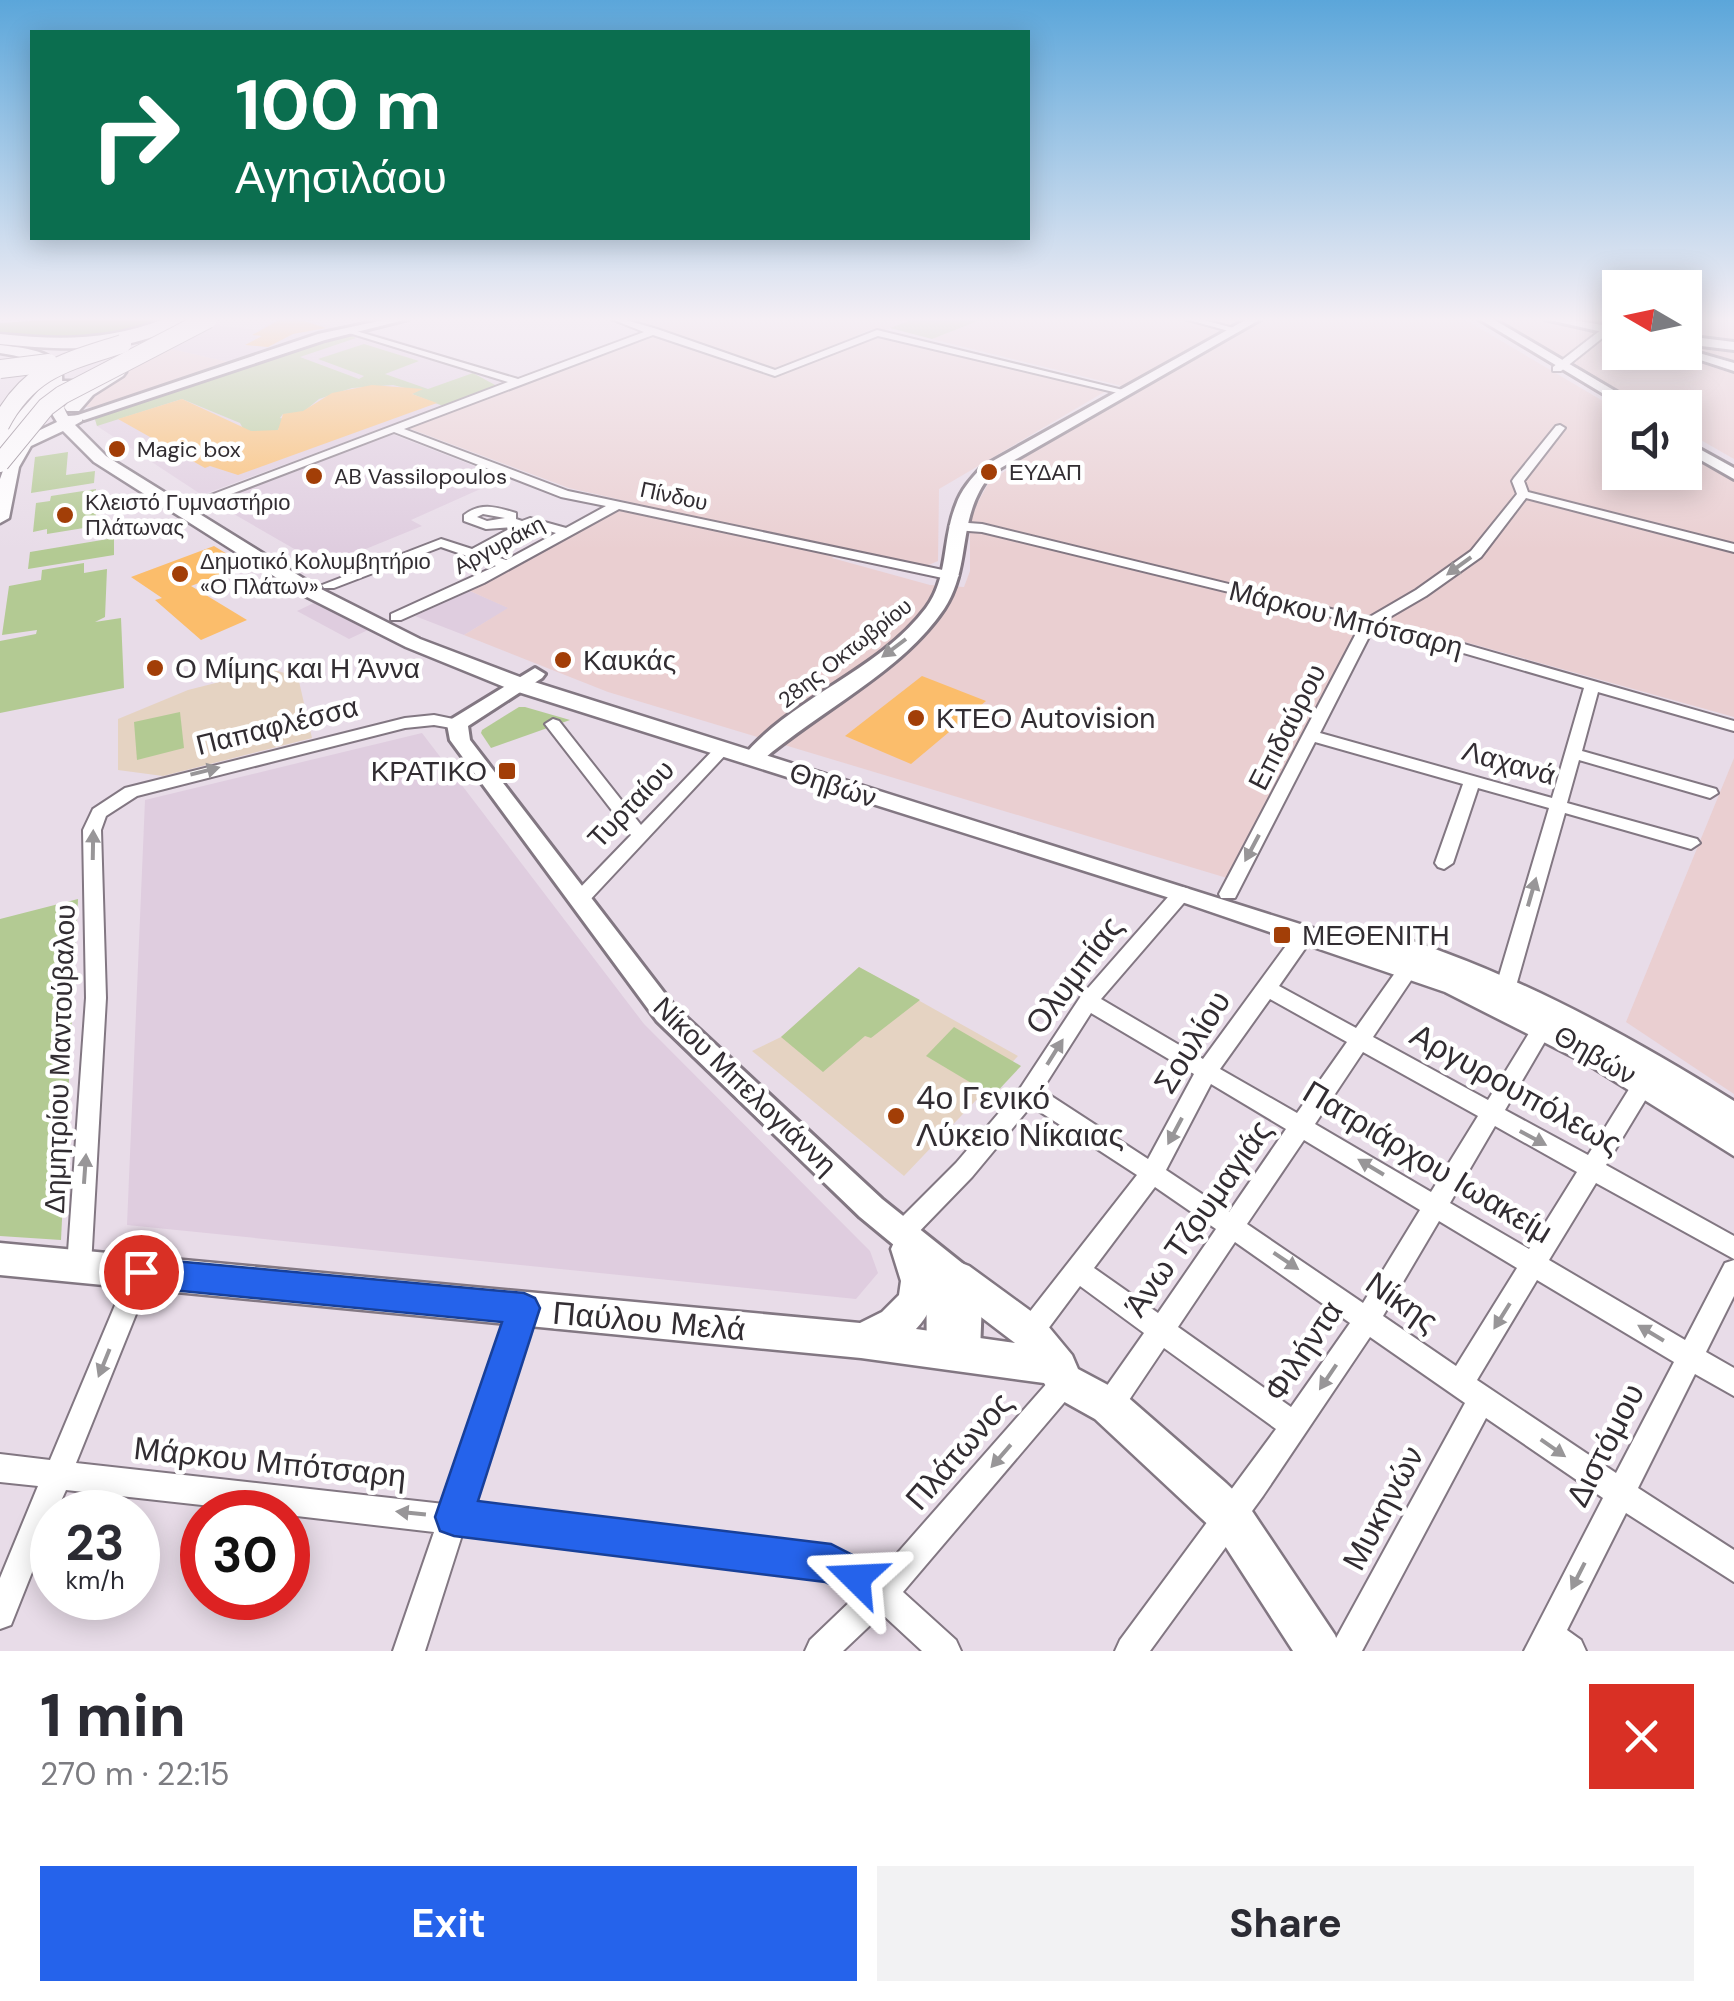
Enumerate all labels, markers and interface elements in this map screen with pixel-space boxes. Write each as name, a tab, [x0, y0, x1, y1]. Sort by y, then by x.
text: 100 m	[235, 60, 441, 151]
icon: right	[70, 70, 200, 200]
text: Αγησιλάου	[235, 148, 447, 207]
north arrow	[1602, 270, 1702, 370]
map controls	[1602, 270, 1702, 490]
button: sound	[1602, 390, 1702, 490]
place label: Magic box	[137, 435, 241, 464]
marker: Magic box	[106, 438, 128, 460]
place label: ΕΥΔΑΠ	[1009, 458, 1082, 487]
marker: ΕΥΔΑΠ	[978, 461, 1000, 483]
place label: AB Vassilopoulos	[334, 462, 507, 491]
marker: AB Vassilopoulos	[303, 465, 325, 487]
street label: Πίνδου	[638, 475, 710, 517]
place label: Κλειστό Γυμναστήριο Πλάτωνας	[85, 488, 290, 542]
marker: Κλειστό Γυμναστήριο Πλάτωνας	[54, 504, 76, 526]
street label: Αργυράκη	[449, 509, 549, 581]
place label: Δημοτικό Κολυμβητήριο «Ο Πλάτων»	[200, 547, 431, 601]
one-way arrow	[1445, 556, 1472, 576]
marker: Δημοτικό Κολυμβητήριο «Ο Πλάτων»	[169, 563, 191, 585]
street label: Μάρκου Μπότσαρη	[1225, 572, 1467, 666]
street label: 28ης Οκτωβρίου	[772, 592, 918, 714]
one-way arrow	[882, 637, 908, 658]
place label: Καυκάς	[583, 642, 676, 679]
marker: Καυκάς	[552, 649, 574, 671]
place label: Ο Μίμης και Η Άννα	[175, 650, 420, 687]
marker: Ο Μίμης και Η Άννα	[144, 657, 166, 679]
street label: Επιδαύρου	[1239, 658, 1335, 796]
street label: Παπαφλέσσα	[192, 688, 362, 764]
place label: ΚΤΕΟ Autovision	[936, 700, 1155, 737]
marker: ΚΤΕΟ Autovision	[905, 707, 927, 729]
street label: Λαχανά	[1458, 732, 1560, 794]
street label: Τυρταίου	[580, 752, 682, 856]
place label: ΚΡΑΤΙΚΟ	[371, 753, 487, 790]
street label: Θηβών	[785, 754, 881, 816]
marker: ΚΡΑΤΙΚΟ	[496, 760, 518, 782]
one-way arrow	[190, 763, 221, 778]
one-way arrow	[85, 828, 101, 860]
one-way arrow	[1244, 834, 1261, 863]
one-way arrow	[1525, 876, 1541, 907]
street label: Δημητρίου Μαντούβαλου	[36, 904, 84, 1214]
street label: Ολυμπίας	[1016, 907, 1132, 1043]
place label: ΜΕΘΕΝΙΤΗ	[1302, 917, 1450, 954]
marker: ΜΕΘΕΝΙΤΗ	[1271, 924, 1293, 946]
street label: Σουλίου	[1144, 983, 1240, 1101]
street label: Νίκου Μπελογιάννη	[645, 989, 845, 1183]
street label: Αργυρουπόλεως	[1403, 1014, 1629, 1164]
street label: Θηβών	[1547, 1017, 1643, 1093]
one-way arrow	[1046, 1038, 1063, 1066]
street label: Πατριάρχου Ιωακείμ	[1295, 1071, 1561, 1253]
place label: 4ο Γενικό Λύκειο Νίκαιας	[916, 1077, 1124, 1156]
marker: 4ο Γενικό Λύκειο Νίκαιας	[885, 1105, 907, 1127]
street label: Άνω Τζουμαγιάς	[1115, 1111, 1281, 1325]
one-way arrow	[1167, 1116, 1184, 1145]
one-way arrow	[1519, 1129, 1548, 1146]
one-way arrow	[77, 1153, 93, 1185]
one-way arrow	[1357, 1159, 1385, 1176]
pin	[99, 1230, 184, 1315]
icon: arrive	[114, 1245, 169, 1300]
one-way arrow	[1273, 1252, 1300, 1270]
street label: Νίκης	[1357, 1262, 1447, 1342]
street label: Παύλου Μελά	[551, 1292, 747, 1350]
street label: Φιλήντα	[1254, 1292, 1352, 1410]
one-way arrow	[1493, 1302, 1511, 1330]
one-way arrow	[1637, 1325, 1665, 1342]
one-way arrow	[96, 1348, 112, 1378]
one-way arrow	[1319, 1364, 1338, 1390]
street label: Διστόμου	[1556, 1376, 1654, 1514]
street label: Πλάτωνος	[896, 1383, 1022, 1519]
street label: Μάρκου Μπότσαρη	[132, 1427, 408, 1497]
one-way arrow	[1539, 1438, 1566, 1457]
street label: Μυκηνών	[1333, 1439, 1433, 1577]
one-way arrow	[990, 1443, 1012, 1468]
speed limit sign: 30	[180, 1490, 310, 1620]
one-way arrow	[395, 1504, 427, 1520]
text: 23	[66, 1510, 125, 1576]
position arrow	[804, 1526, 908, 1630]
one-way arrow	[1570, 1562, 1587, 1591]
text: km/h	[65, 1564, 125, 1597]
text: 1 min	[40, 1676, 186, 1755]
button: close	[1589, 1684, 1694, 1789]
text: 270 m · 22:15	[40, 1753, 230, 1795]
button: Exit	[40, 1866, 857, 1981]
button: Share	[877, 1866, 1694, 1981]

